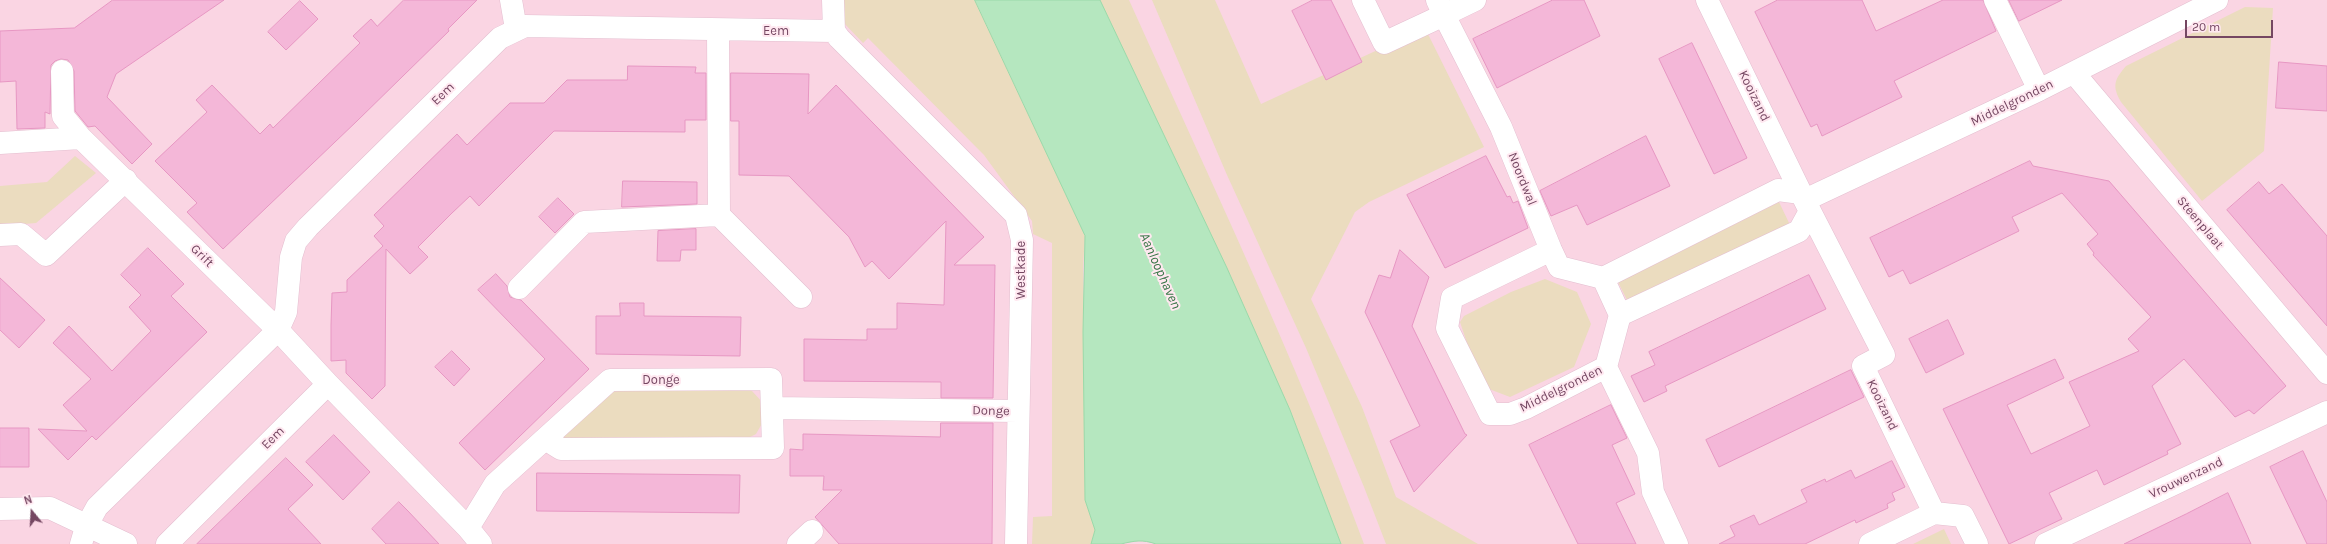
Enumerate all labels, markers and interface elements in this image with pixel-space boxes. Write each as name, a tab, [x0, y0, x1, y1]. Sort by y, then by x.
scale bar	[2187, 12, 2275, 38]
text: 20 m	[2192, 20, 2220, 34]
street label: Eem	[763, 23, 789, 39]
street label: Kooizand	[1735, 68, 1773, 124]
street label: Middelgronden	[1968, 76, 2056, 130]
street label: Eem	[428, 79, 458, 109]
street label: Noordwal	[1504, 150, 1540, 208]
street label: Steenplaat	[2173, 193, 2227, 253]
water label: Aanloophaven	[1136, 230, 1184, 312]
street label: Grift	[187, 241, 217, 271]
street label: Westkade	[1013, 241, 1029, 299]
street label: Middelgronden	[1517, 362, 1605, 416]
street label: Donge	[642, 372, 680, 388]
street label: Kooizand	[1863, 377, 1901, 433]
street label: Donge	[972, 403, 1010, 419]
street label: Eem	[258, 423, 288, 453]
street label: Vrouwenzand	[2147, 454, 2225, 502]
north arrow	[12, 492, 52, 532]
text: N	[22, 493, 34, 508]

